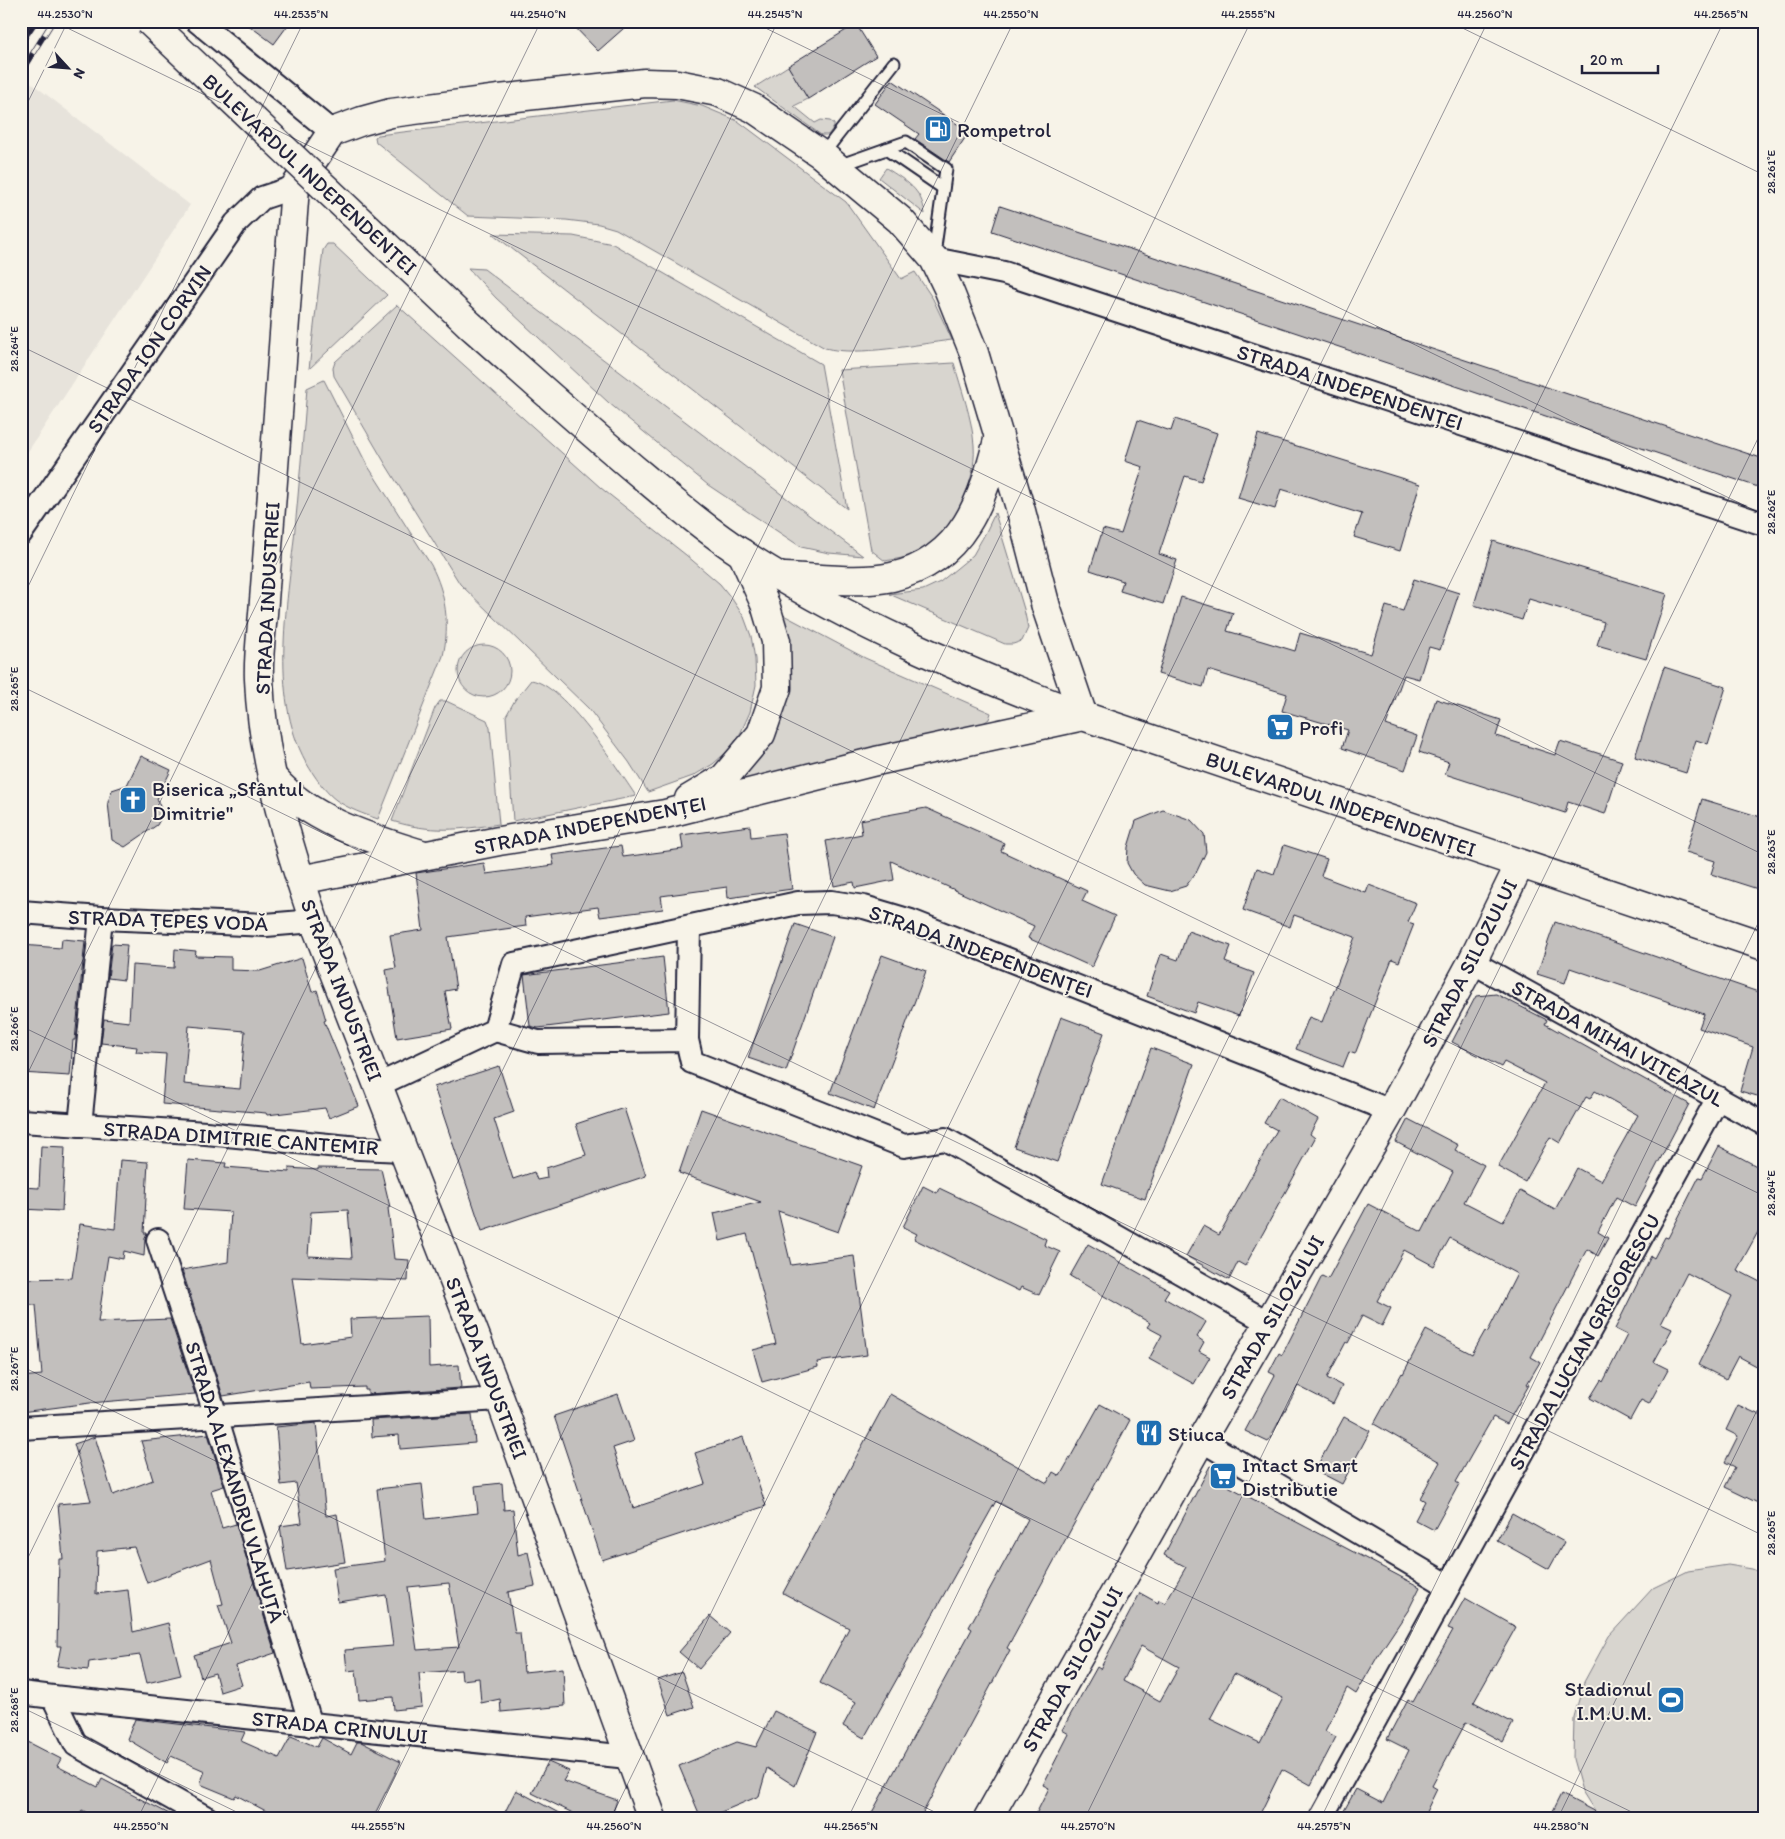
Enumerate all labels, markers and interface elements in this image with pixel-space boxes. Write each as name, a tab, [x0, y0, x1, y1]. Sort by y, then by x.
text: 44.2530°N	[37, 7, 93, 21]
text: 44.2535°N	[274, 7, 328, 21]
text: 44.2540°N	[510, 7, 566, 21]
text: 44.2545°N	[747, 7, 803, 21]
text: 44.2550°N	[983, 7, 1039, 21]
text: 44.2555°N	[1221, 7, 1275, 21]
text: 44.2560°N	[1457, 7, 1513, 21]
text: 44.2565°N	[1694, 7, 1748, 21]
north arrow	[42, 42, 92, 92]
scale bar	[1582, 42, 1659, 74]
text: 20 m	[1590, 51, 1624, 69]
text: N	[70, 66, 89, 81]
street label: BULEVARDUL INDEPENDENȚEI	[198, 68, 422, 280]
fuel station icon: Rompetrol	[923, 114, 953, 144]
place label: Rompetrol	[957, 117, 1051, 142]
text: 28.261°E	[1764, 150, 1778, 194]
street label: STRADA ION CORVIN	[81, 260, 217, 438]
text: 28.264°E	[7, 326, 21, 372]
street label: STRADA INDEPENDENȚEI	[1234, 339, 1466, 435]
text: 28.262°E	[1764, 489, 1778, 534]
street label: STRADA INDUSTRIEI	[249, 501, 285, 695]
text: 28.265°E	[7, 666, 21, 711]
supermarket icon: Profi	[1265, 712, 1295, 742]
place label: Profi	[1299, 715, 1343, 740]
street label: BULEVARDUL INDEPENDENȚEI	[1203, 746, 1479, 862]
place label: Biserica „Sfântul Dimitrie"	[152, 776, 303, 825]
church icon: Biserica „Sfântul Dimitrie"	[118, 785, 148, 815]
street label: STRADA INDEPENDENȚEI	[472, 790, 708, 860]
text: 28.263°E	[1764, 829, 1778, 875]
street label: STRADA SILOZULUI	[1416, 875, 1522, 1051]
street label: STRADA INDUSTRIEI	[296, 895, 388, 1085]
street label: STRADA INDEPENDENȚEI	[866, 899, 1096, 1003]
street label: STRADA ȚEPEȘ VODĂ	[67, 904, 269, 936]
street label: STRADA MIHAI VITEAZUL	[1508, 974, 1729, 1112]
text: 28.266°E	[7, 1006, 21, 1052]
street label: STRADA DIMITRIE CANTEMIR	[103, 1116, 379, 1160]
text: 28.264°E	[1764, 1170, 1778, 1216]
street label: STRADA LUCIAN GRIGORESCU	[1503, 1209, 1665, 1475]
street label: STRADA SILOZULUI	[1215, 1230, 1329, 1404]
street label: STRADA INDUSTRIEI	[441, 1273, 533, 1463]
street label: STRADA ALEXANDRU VLAHUȚĂ	[180, 1338, 290, 1626]
text: 28.267°E	[7, 1346, 21, 1391]
restaurant icon: Stiuca	[1134, 1418, 1164, 1448]
place label: Stiuca	[1168, 1421, 1225, 1446]
place label: Intact Smart Distributie	[1242, 1452, 1358, 1501]
supermarket icon: Intact Smart Distributie	[1208, 1461, 1238, 1491]
text: 28.265°E	[1764, 1510, 1778, 1555]
street label: STRADA SILOZULUI	[1016, 1582, 1128, 1756]
place label: Stadionul I.M.U.M.	[1565, 1676, 1652, 1725]
sports icon: Stadionul I.M.U.M.	[1656, 1685, 1686, 1715]
text: 28.268°E	[7, 1687, 21, 1733]
street label: STRADA CRINULUI	[251, 1705, 429, 1749]
text: 44.2550°N	[113, 1819, 169, 1833]
text: 44.2555°N	[351, 1819, 405, 1833]
text: 44.2560°N	[586, 1819, 642, 1833]
text: 44.2565°N	[824, 1819, 878, 1833]
text: 44.2570°N	[1061, 1819, 1115, 1833]
text: 44.2575°N	[1297, 1819, 1351, 1833]
text: 44.2580°N	[1533, 1819, 1589, 1833]

